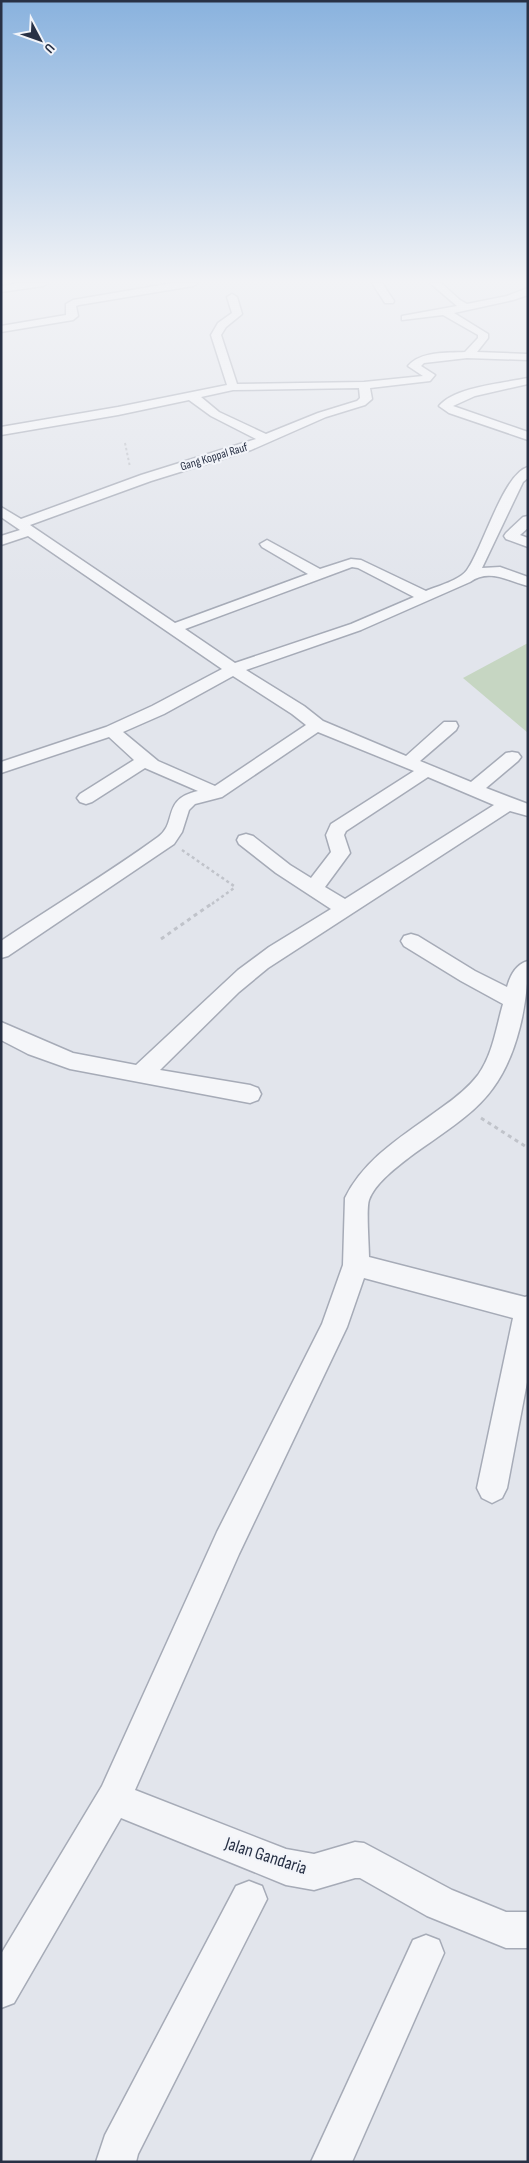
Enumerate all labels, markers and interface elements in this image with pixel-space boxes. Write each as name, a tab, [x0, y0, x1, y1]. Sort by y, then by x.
north arrow	[15, 15, 65, 65]
text: U	[41, 40, 58, 57]
street label: Gang Koppal Rauf	[178, 439, 250, 474]
street label: Jalan Gandaria	[221, 1833, 310, 1879]

